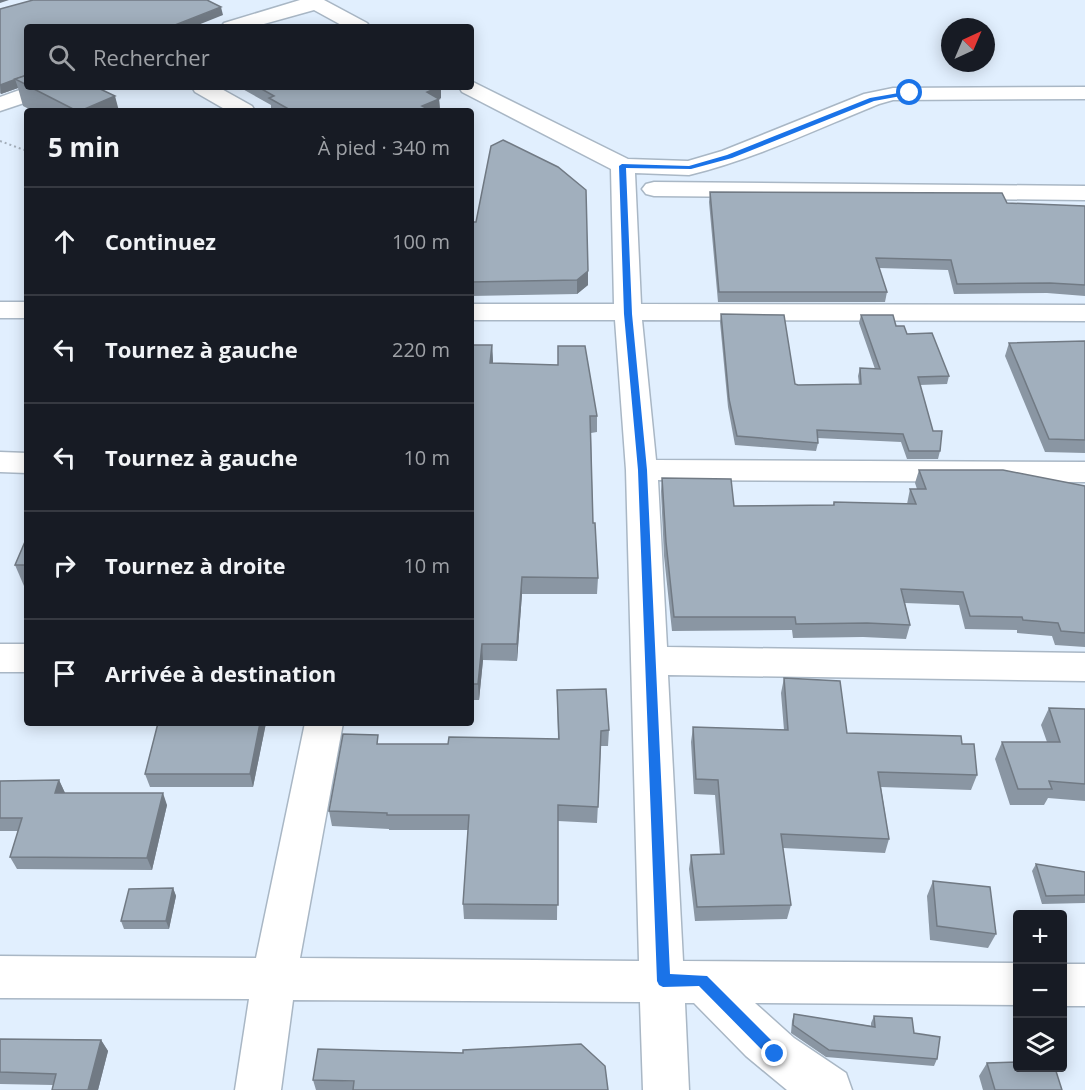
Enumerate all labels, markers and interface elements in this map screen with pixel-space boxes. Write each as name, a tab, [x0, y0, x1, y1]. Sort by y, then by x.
north arrow	[941, 18, 995, 72]
search box	[24, 24, 474, 90]
icon: search	[45, 41, 78, 74]
text: Rechercher	[93, 42, 210, 72]
route start	[896, 79, 922, 105]
text: 5 min	[48, 129, 120, 165]
text: À pied · 340 m	[318, 134, 450, 161]
icon: ahead	[48, 225, 81, 258]
text: Continuez	[105, 226, 216, 256]
text: 100 m	[392, 228, 450, 255]
icon: left	[48, 333, 81, 366]
text: Tournez à gauche	[105, 334, 298, 364]
text: 220 m	[392, 336, 450, 363]
icon: left	[48, 441, 81, 474]
text: Tournez à gauche	[105, 442, 298, 472]
text: 10 m	[403, 444, 450, 471]
icon: right	[48, 549, 81, 582]
text: Tournez à droite	[105, 550, 286, 580]
text: 10 m	[403, 552, 450, 579]
icon: arrive	[48, 657, 81, 690]
text: Arrivée à destination	[105, 658, 336, 688]
map controls	[1013, 910, 1067, 1072]
button: +	[1013, 910, 1067, 964]
button: −	[1013, 964, 1067, 1018]
button: layers	[1013, 1018, 1067, 1072]
route end	[761, 1040, 787, 1066]

